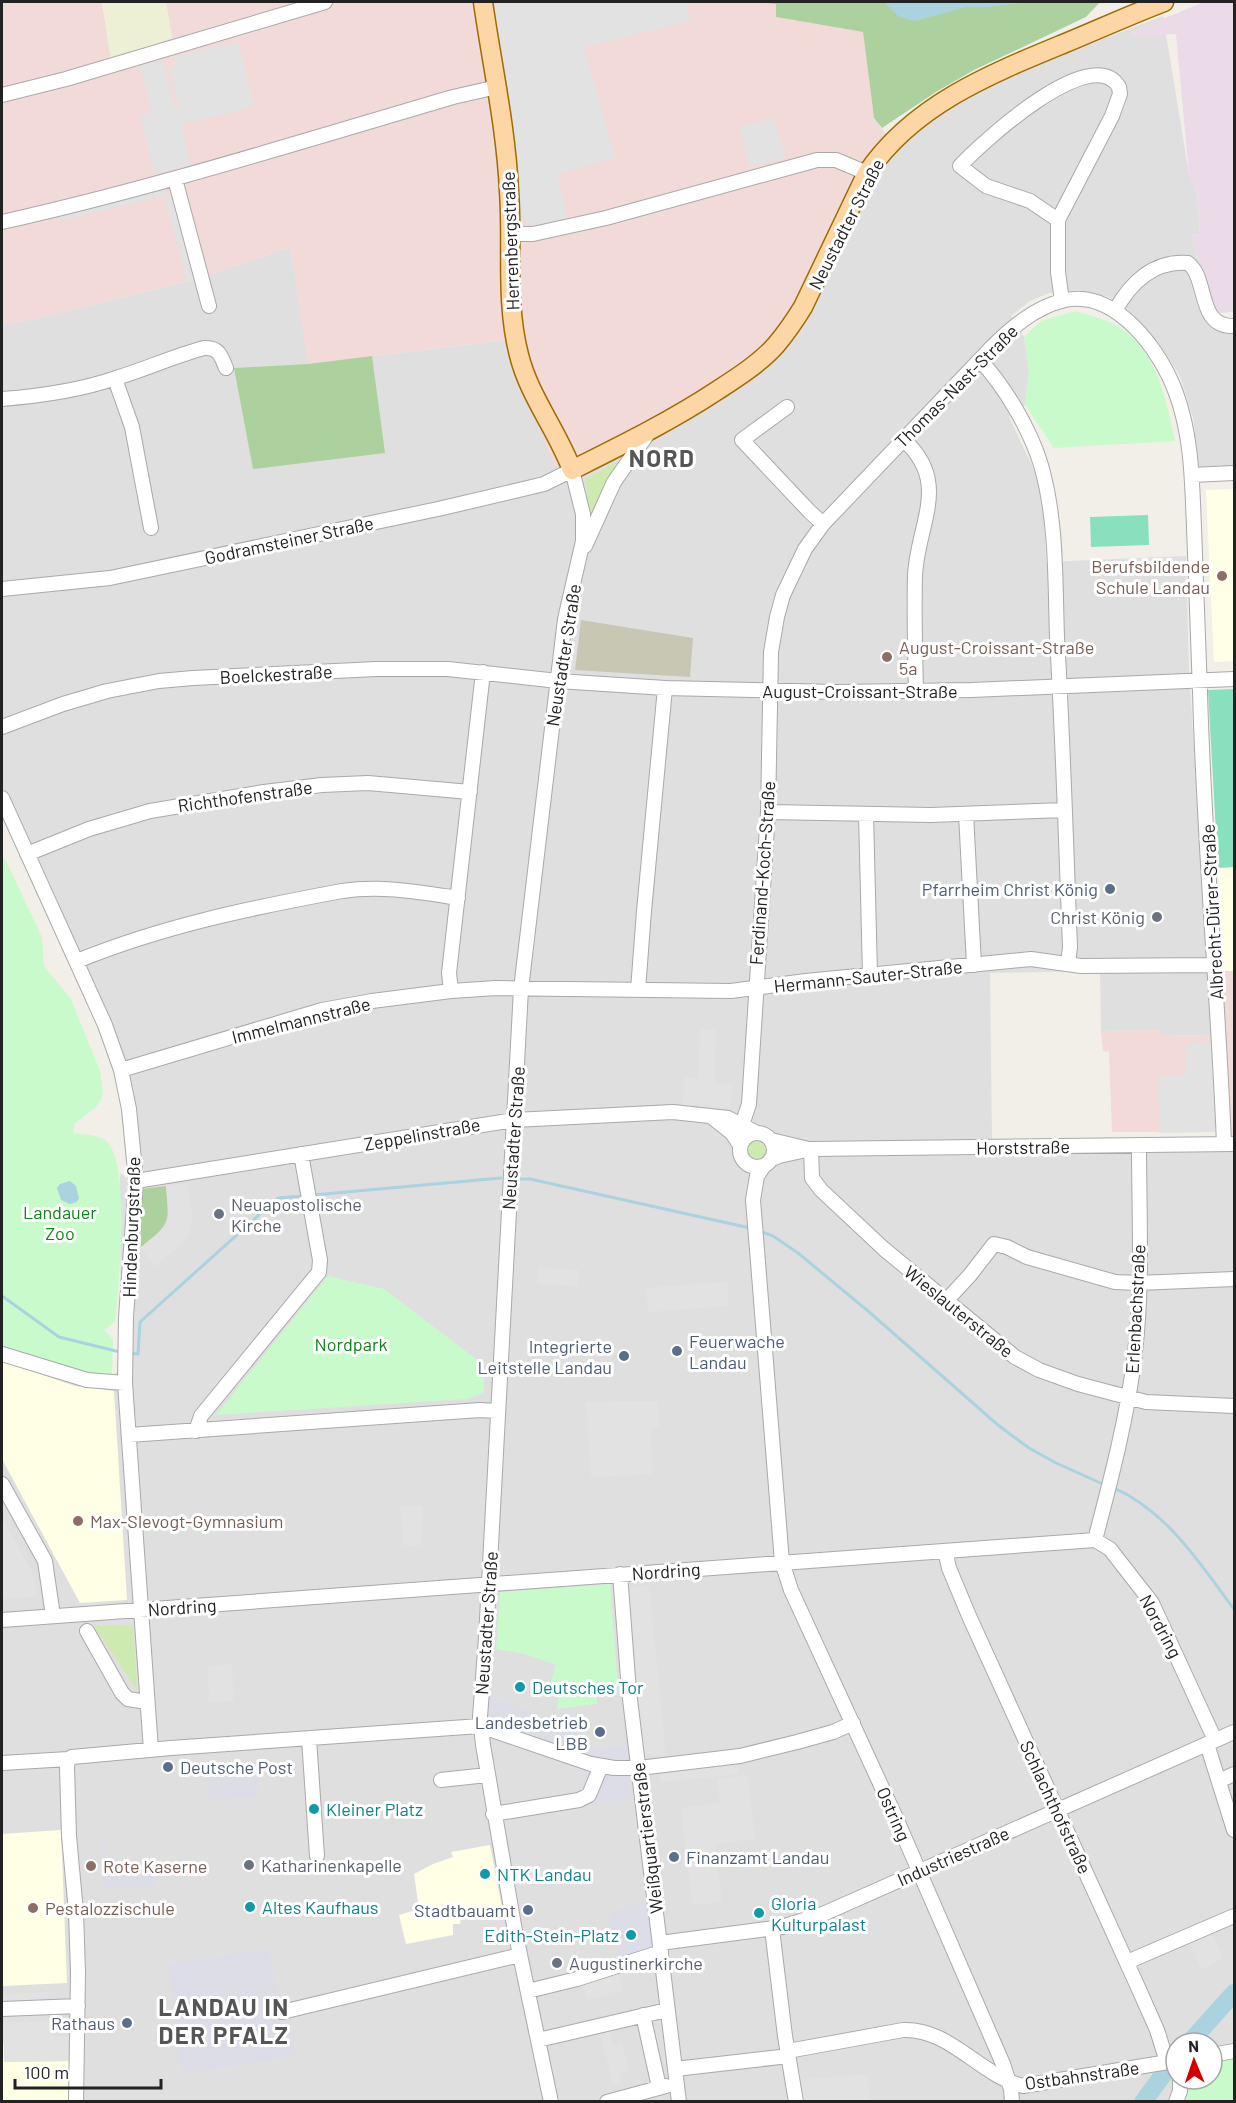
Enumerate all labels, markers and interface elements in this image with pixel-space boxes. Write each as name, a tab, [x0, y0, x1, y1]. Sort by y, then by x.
street label: Neustadter Straße	[803, 155, 889, 293]
street label: Herrenbergstraße	[497, 171, 523, 311]
street label: Thomas-Nast-Straße	[890, 320, 1022, 452]
district label: NORD	[629, 443, 695, 472]
street label: Godramsteiner Straße	[203, 511, 375, 569]
place label: Berufsbildende Schule Landau	[1091, 555, 1210, 598]
marker: Berufsbildende Schule Landau	[1215, 569, 1229, 583]
street label: Neustadter Straße	[541, 582, 585, 728]
place label: August-Croissant-Straße 5a	[899, 636, 1094, 679]
marker: August-Croissant-Straße 5a	[880, 650, 894, 664]
street label: Boelckestraße	[219, 660, 333, 688]
street label: August-Croissant-Straße	[762, 680, 958, 702]
street label: Richthofenstraße	[176, 776, 314, 816]
street label: Ferdinand-Koch-Straße	[745, 780, 779, 966]
street label: Albrecht-Dürer-Straße	[1196, 824, 1228, 1000]
place label: Pfarrheim Christ König	[922, 878, 1098, 900]
marker: Pfarrheim Christ König	[1103, 882, 1117, 896]
place label: Christ König	[1050, 906, 1145, 928]
marker: Christ König	[1150, 910, 1164, 924]
street label: Hermann-Sauter-Straße	[773, 955, 963, 997]
street label: Immelmannstraße	[229, 992, 373, 1048]
street label: Neustadter Straße	[497, 1065, 529, 1211]
street label: Zeppelinstraße	[362, 1113, 482, 1155]
street label: Horststraße	[976, 1135, 1070, 1159]
street label: Hindenburgstraße	[118, 1156, 144, 1298]
place label: Neuapostolische Kirche	[231, 1193, 362, 1236]
park label: Landauer Zoo	[23, 1201, 97, 1244]
marker: Neuapostolische Kirche	[212, 1207, 226, 1221]
street label: Erlenbachstraße	[1121, 1244, 1149, 1374]
street label: Wieslauterstraße	[900, 1260, 1018, 1362]
place label: Feuerwache Landau	[689, 1330, 785, 1373]
park label: Nordpark	[315, 1333, 387, 1355]
place label: Integrierte Leitstelle Landau	[477, 1335, 612, 1378]
marker: Feuerwache Landau	[670, 1344, 684, 1358]
marker: Integrierte Leitstelle Landau	[617, 1349, 631, 1363]
place label: Max-Slevogt-Gymnasium	[90, 1510, 283, 1532]
marker: Max-Slevogt-Gymnasium	[71, 1514, 85, 1528]
street label: Neustadter Straße	[470, 1550, 502, 1696]
street label: Nordring	[631, 1558, 701, 1584]
street label: Nordring	[1135, 1590, 1187, 1662]
street label: Nordring	[147, 1594, 217, 1620]
place label: Deutsches Tor	[532, 1676, 644, 1698]
marker: Deutsches Tor	[513, 1680, 527, 1694]
place label: Landesbetrieb LBB	[475, 1711, 588, 1754]
marker: Landesbetrieb LBB	[593, 1725, 607, 1739]
street label: Schlachthofstraße	[1016, 1737, 1096, 1877]
place label: Deutsche Post	[180, 1756, 293, 1778]
marker: Deutsche Post	[161, 1760, 175, 1774]
street label: Weißquartierstraße	[627, 1761, 667, 1915]
street label: Ostring	[872, 1784, 916, 1844]
place label: Kleiner Platz	[326, 1798, 423, 1820]
marker: Kleiner Platz	[307, 1802, 321, 1816]
street label: Industriestraße	[894, 1822, 1012, 1890]
place label: Finanzamt Landau	[686, 1846, 829, 1868]
marker: Finanzamt Landau	[667, 1850, 681, 1864]
place label: Katharinenkapelle	[261, 1854, 402, 1876]
place label: Rote Kaserne	[103, 1855, 207, 1877]
marker: Katharinenkapelle	[242, 1858, 256, 1872]
marker: Rote Kaserne	[84, 1859, 98, 1873]
place label: NTK Landau	[497, 1863, 592, 1885]
marker: NTK Landau	[478, 1867, 492, 1881]
place label: Gloria Kulturpalast	[771, 1892, 866, 1935]
place label: Altes Kaufhaus	[262, 1896, 379, 1918]
place label: Pestalozzischule	[45, 1897, 175, 1919]
place label: Stadtbauamt	[414, 1899, 516, 1921]
marker: Altes Kaufhaus	[243, 1900, 257, 1914]
marker: Pestalozzischule	[26, 1901, 40, 1915]
marker: Stadtbauamt	[521, 1903, 535, 1917]
marker: Gloria Kulturpalast	[752, 1906, 766, 1920]
place label: Edith-Stein-Platz	[484, 1924, 619, 1946]
marker: Edith-Stein-Platz	[624, 1928, 638, 1942]
place label: Augustinerkirche	[569, 1952, 703, 1974]
marker: Augustinerkirche	[550, 1956, 564, 1970]
district label: LANDAU IN DER PFALZ	[158, 1992, 290, 2049]
place label: Rathaus	[51, 2012, 115, 2034]
marker: Rathaus	[120, 2016, 134, 2030]
north arrow	[1164, 2031, 1224, 2091]
text: N	[1188, 2036, 1199, 2055]
scale bar	[15, 2052, 160, 2090]
street label: Ostbahnstraße	[1023, 2056, 1141, 2094]
text: 100 m	[24, 2061, 69, 2083]

